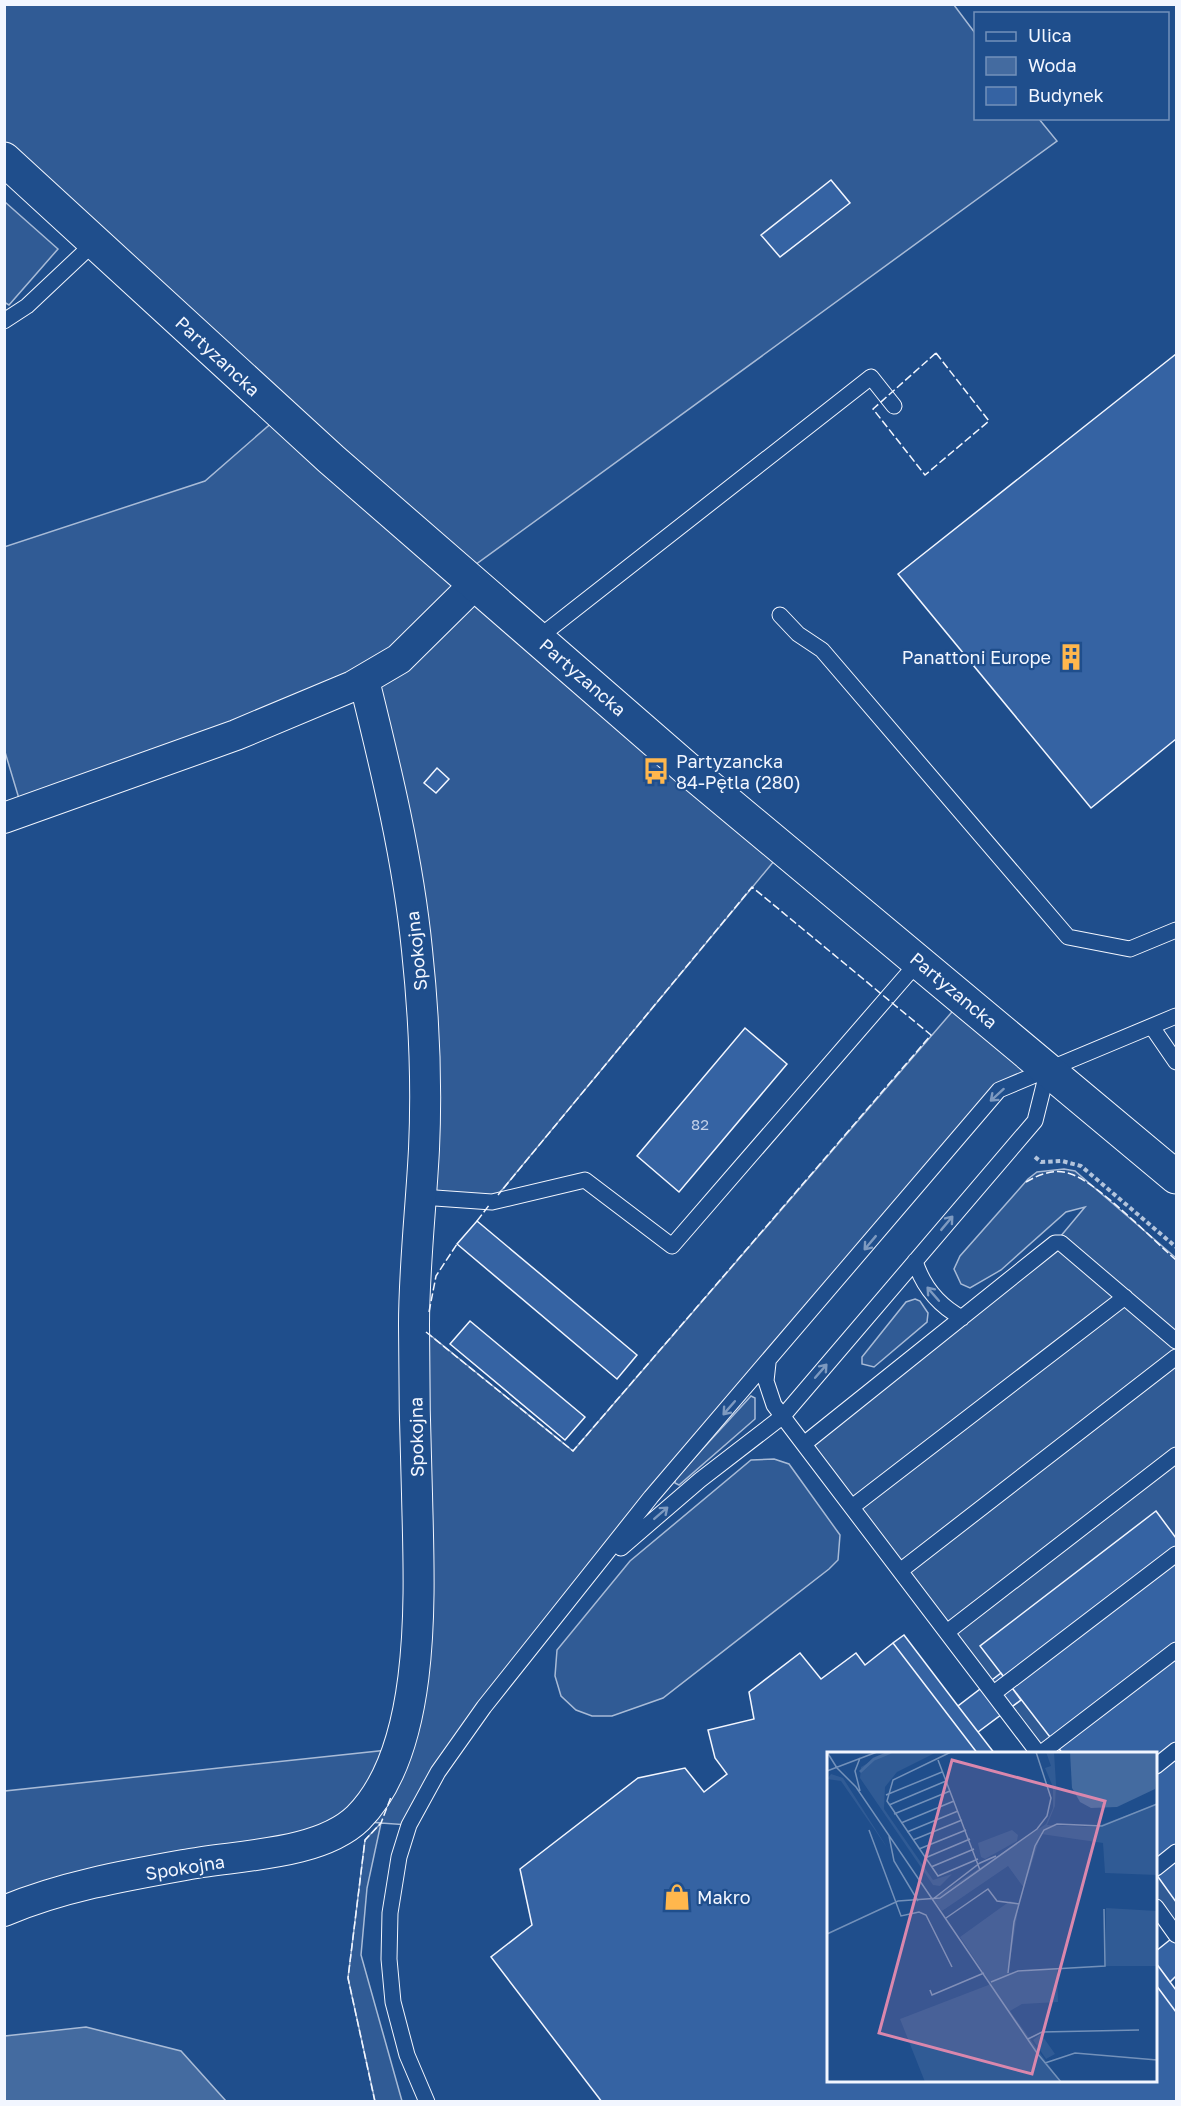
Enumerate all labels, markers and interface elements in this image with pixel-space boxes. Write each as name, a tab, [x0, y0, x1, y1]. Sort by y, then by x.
legend	[974, 12, 1169, 120]
text: Ulica	[1028, 24, 1072, 46]
text: Woda	[1028, 54, 1077, 76]
text: Budynek	[1028, 84, 1104, 106]
street label: Partyzancka	[171, 311, 265, 401]
street label: Partyzancka	[535, 634, 631, 720]
building icon: Panattoni Europe	[1056, 642, 1086, 672]
place label: Panattoni Europe	[902, 646, 1051, 668]
place label: Partyzancka 84-Pętla (280)	[676, 750, 801, 793]
bus stop icon: Partyzancka 84-Pętla (280)	[641, 756, 671, 786]
street label: Spokojna	[401, 910, 431, 992]
street label: Partyzancka	[906, 947, 1002, 1033]
one-way arrow	[989, 1088, 1004, 1102]
house number: 82	[691, 1115, 709, 1133]
one-way arrow	[941, 1215, 954, 1231]
one-way arrow	[863, 1235, 877, 1250]
one-way arrow	[926, 1286, 939, 1302]
one-way arrow	[814, 1364, 828, 1379]
street label: Spokojna	[404, 1397, 428, 1477]
one-way arrow	[722, 1400, 736, 1415]
one-way arrow	[653, 1506, 668, 1520]
inset map	[827, 1752, 1157, 2082]
street label: Spokojna	[144, 1850, 226, 1884]
shop icon: Makro	[662, 1882, 692, 1912]
place label: Makro	[697, 1886, 750, 1908]

